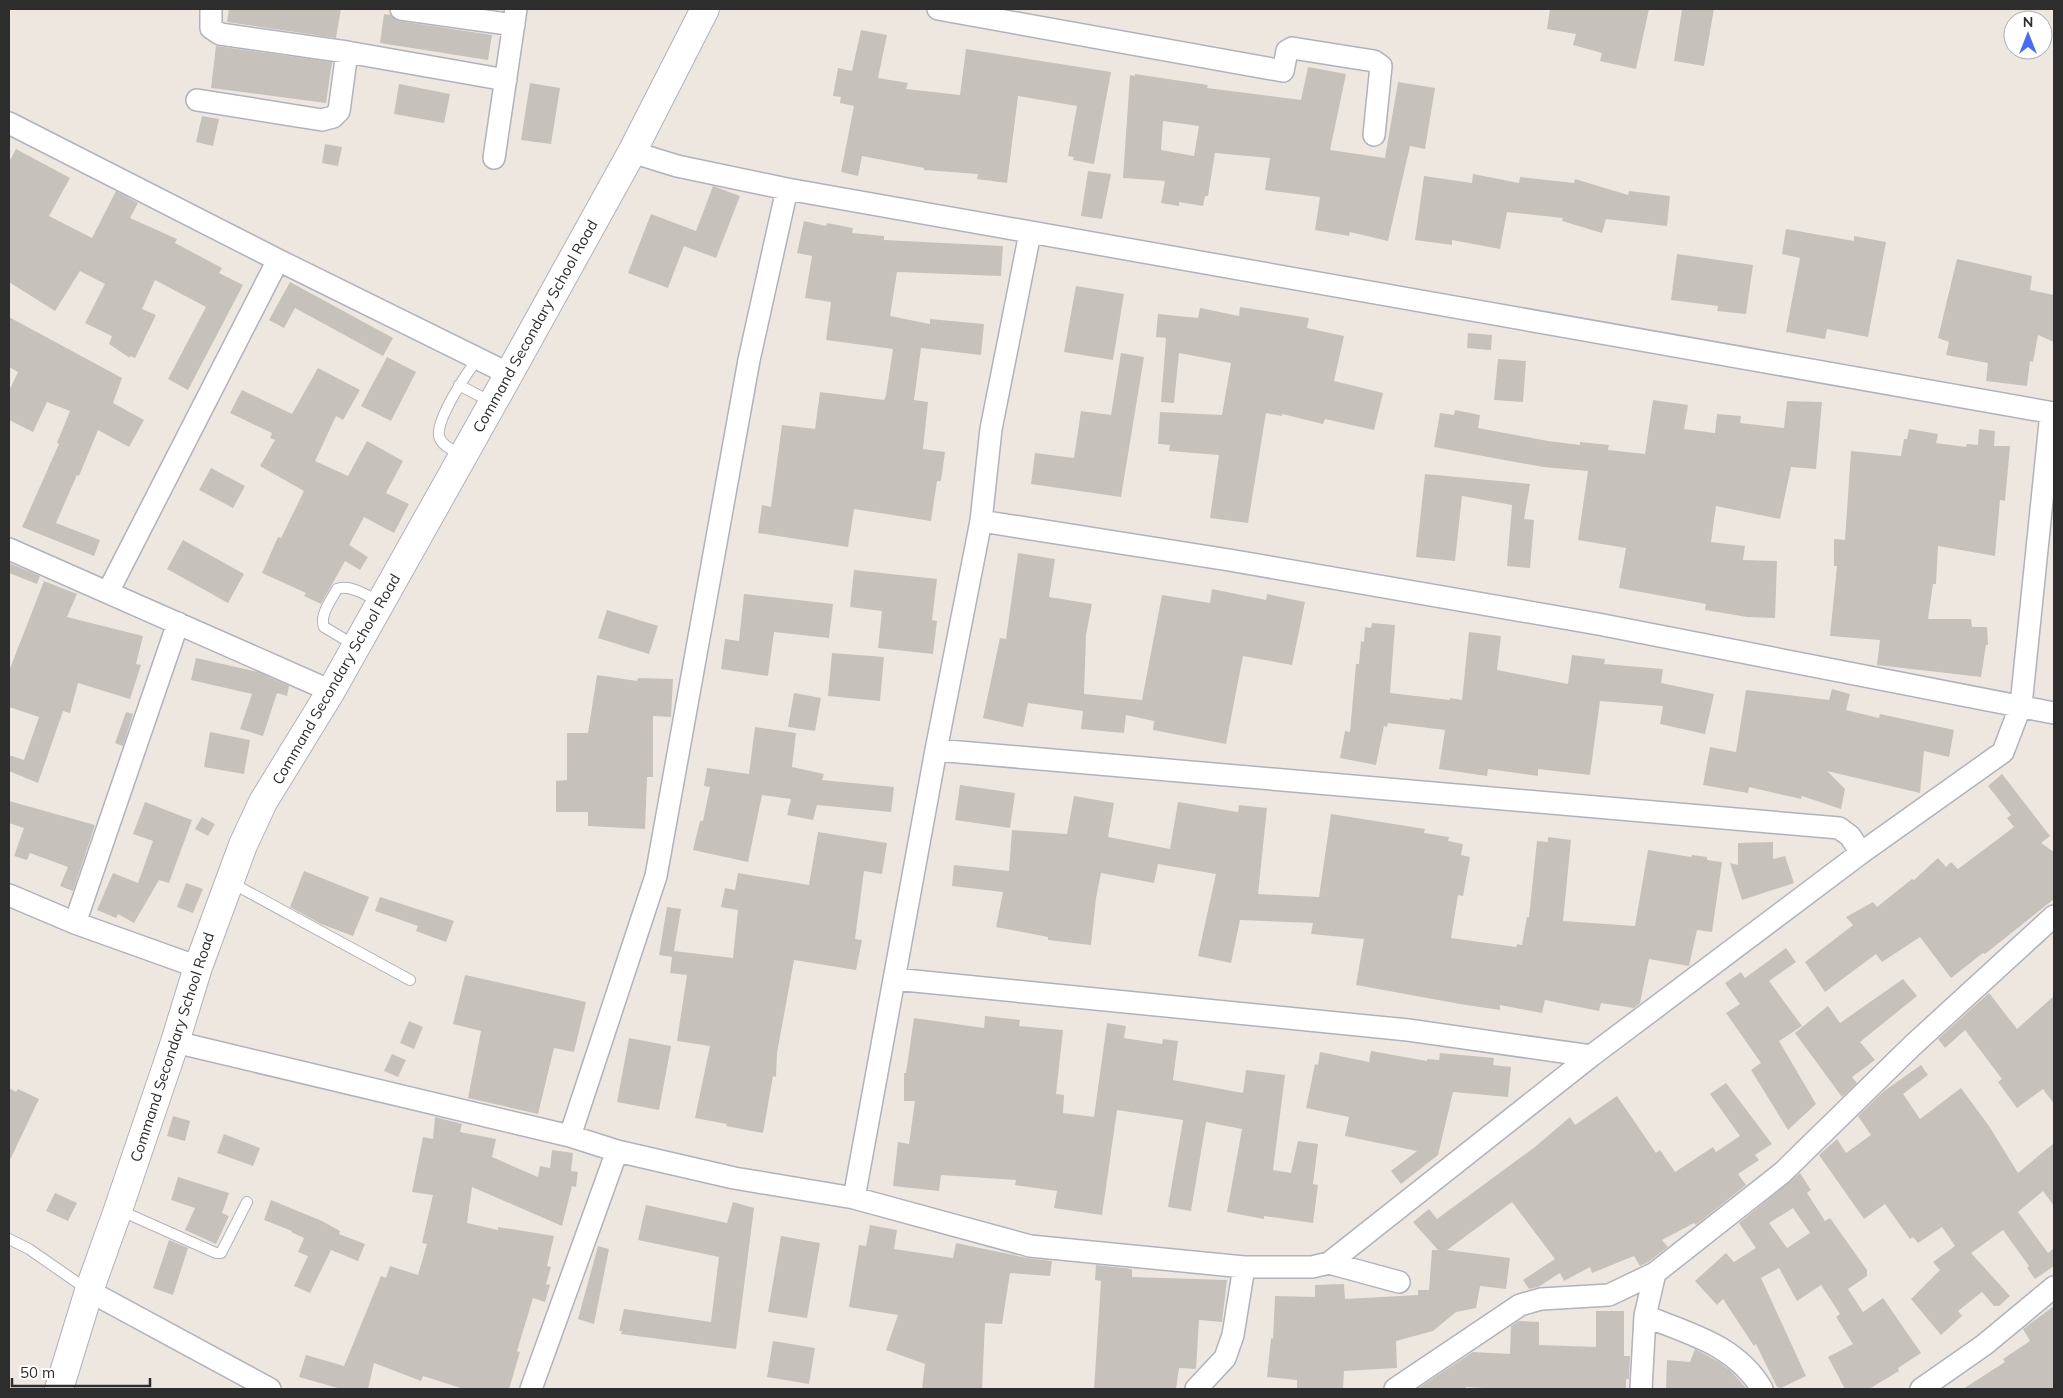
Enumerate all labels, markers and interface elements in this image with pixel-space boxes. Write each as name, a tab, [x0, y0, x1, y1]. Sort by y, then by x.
north arrow	[2003, 10, 2053, 60]
text: N	[2023, 13, 2033, 31]
street label: Command Secondary School Road	[468, 216, 602, 436]
street label: Command Secondary School Road	[268, 570, 404, 788]
street label: Command Secondary School Road	[126, 930, 218, 1164]
scale bar	[12, 1356, 150, 1388]
text: 50 m	[20, 1363, 55, 1382]

